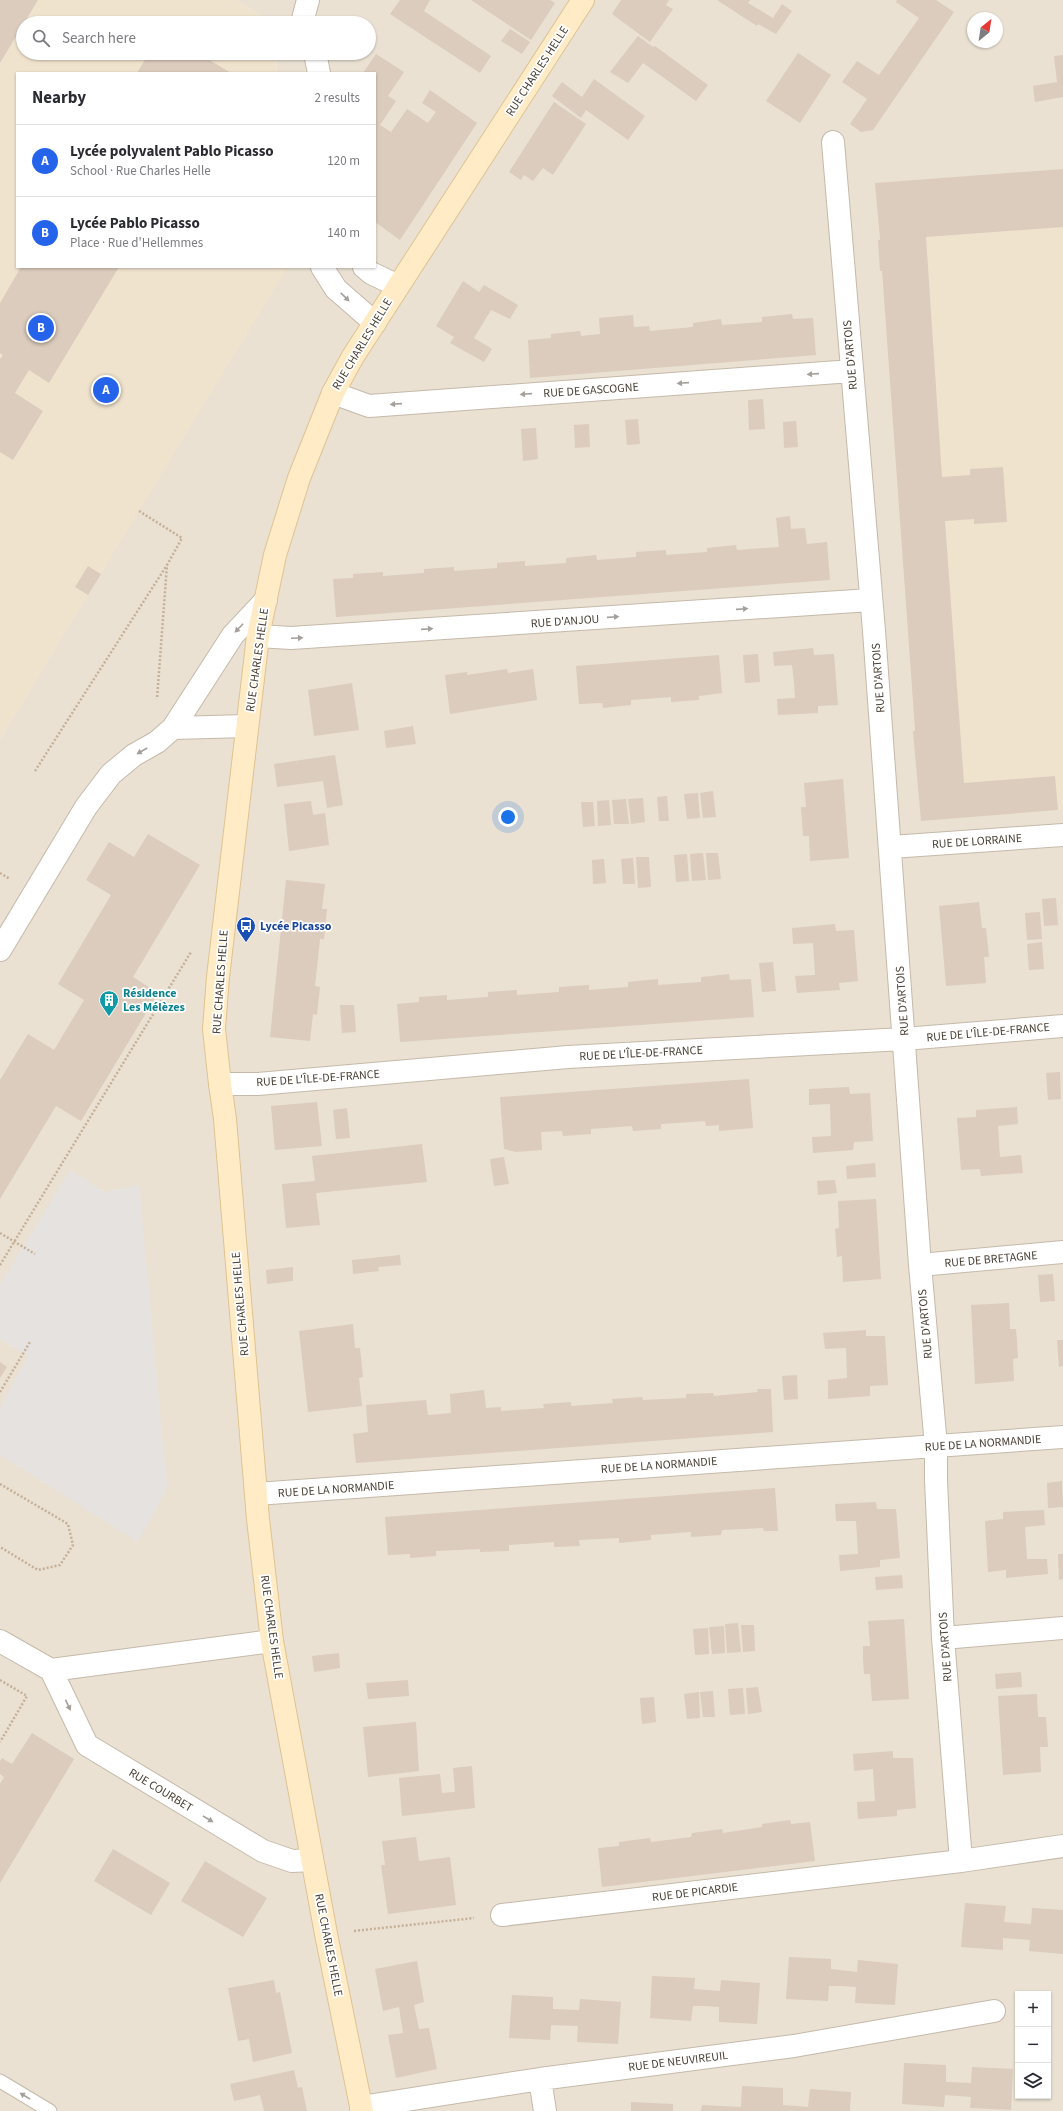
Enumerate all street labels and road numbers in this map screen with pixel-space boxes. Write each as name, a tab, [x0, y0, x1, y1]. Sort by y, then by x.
street label: RUE CHARLES HELLE	[502, 23, 573, 120]
street label: RUE CHARLES HELLE	[328, 295, 397, 393]
street label: RUE D'ARTOIS	[839, 319, 862, 391]
street label: RUE DE GASCOGNE	[543, 379, 639, 402]
street label: RUE CHARLES HELLE	[242, 607, 273, 713]
street label: RUE D'ANJOU	[530, 611, 600, 632]
street label: RUE D'ARTOIS	[868, 643, 889, 713]
street label: RUE DE LORRAINE	[931, 830, 1023, 853]
street label: RUE CHARLES HELLE	[208, 929, 233, 1035]
street label: RUE D'ARTOIS	[892, 966, 913, 1036]
street label: RUE DE L'ÎLE-DE-FRANCE	[926, 1019, 1050, 1046]
street label: RUE DE L'ÎLE-DE-FRANCE	[579, 1042, 703, 1065]
street label: RUE DE L'ÎLE-DE-FRANCE	[256, 1066, 380, 1091]
street label: RUE DE BRETAGNE	[944, 1247, 1038, 1272]
street label: RUE CHARLES HELLE	[227, 1251, 254, 1357]
street label: RUE D'ARTOIS	[914, 1288, 937, 1360]
street label: RUE DE LA NORMANDIE	[924, 1431, 1042, 1456]
street label: RUE DE LA NORMANDIE	[600, 1453, 718, 1478]
street label: RUE DE LA NORMANDIE	[277, 1477, 395, 1502]
street label: RUE CHARLES HELLE	[256, 1574, 287, 1680]
street label: RUE D'ARTOIS	[935, 1612, 956, 1682]
street label: RUE COURBET	[125, 1765, 197, 1817]
street label: RUE DE PICARDIE	[651, 1879, 739, 1906]
street label: RUE CHARLES HELLE	[310, 1892, 347, 1998]
street label: RUE DE NEUVIREUIL	[627, 2047, 729, 2076]

